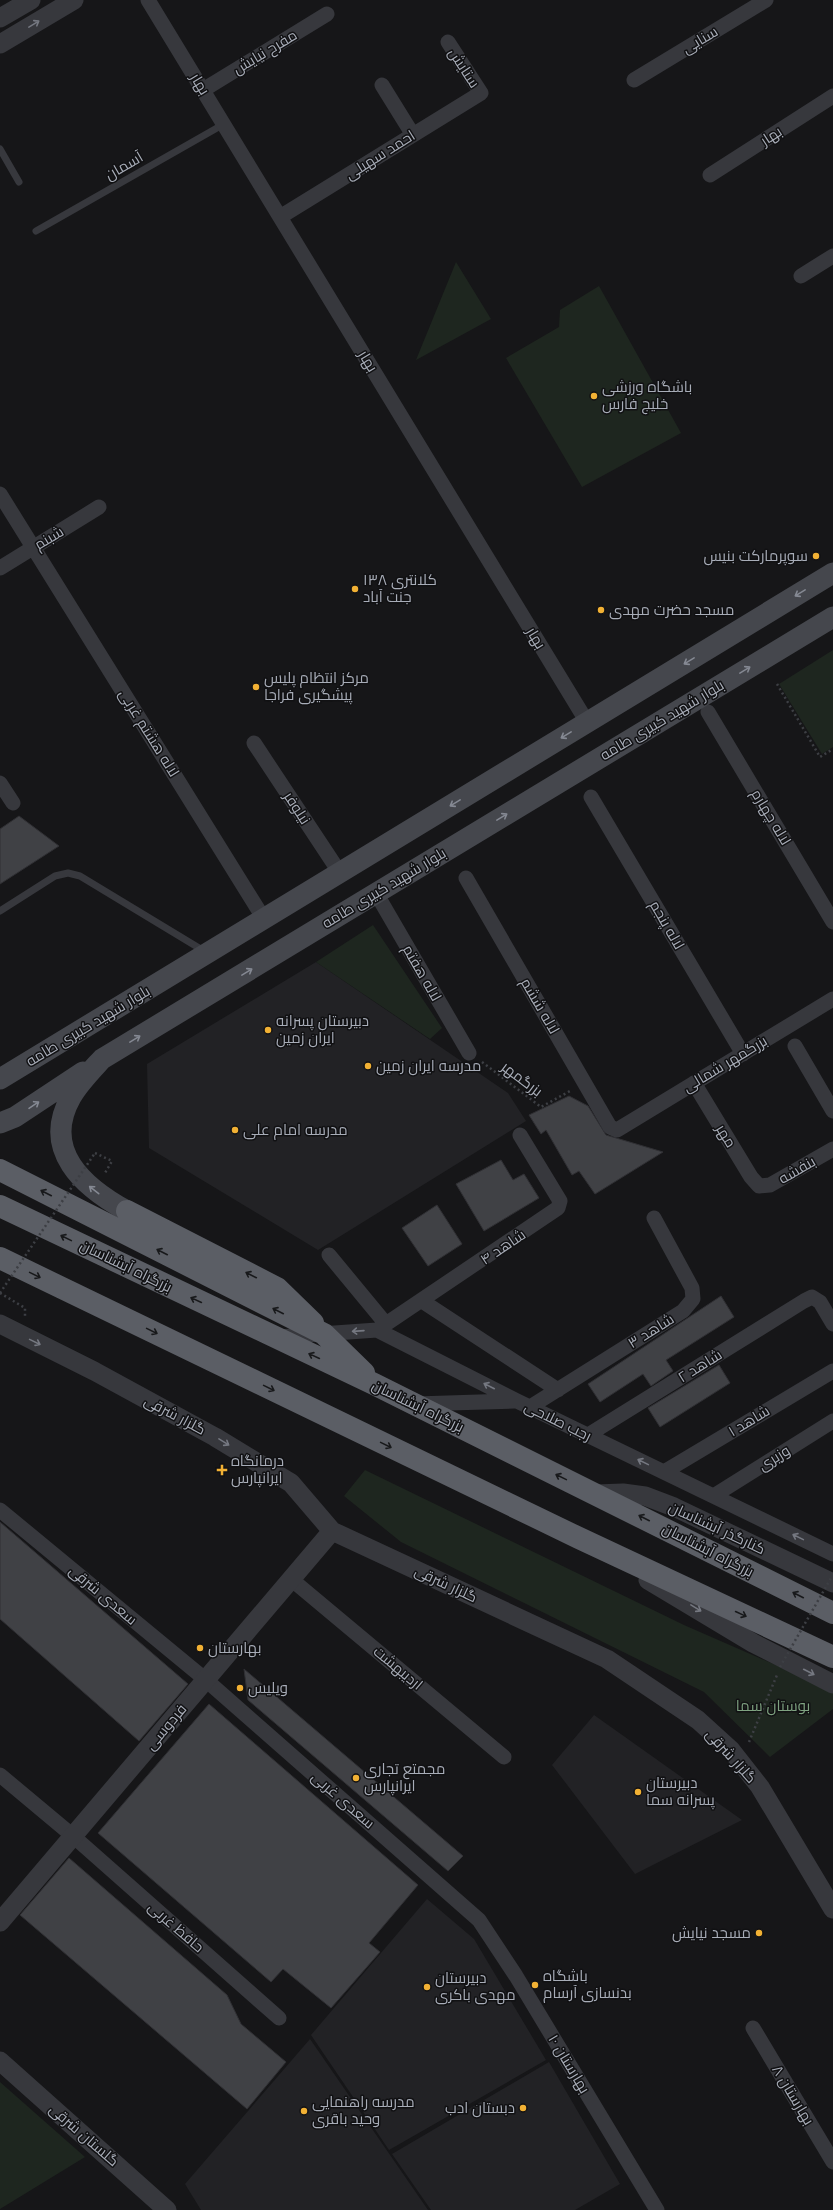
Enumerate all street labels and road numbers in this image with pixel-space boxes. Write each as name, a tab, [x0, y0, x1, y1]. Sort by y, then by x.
street label: سنایی	[678, 22, 722, 58]
street label: مفرح نیایش	[229, 25, 301, 80]
street label: ستایش	[444, 44, 484, 92]
street label: بهار	[185, 68, 214, 99]
street label: بهار	[755, 122, 786, 151]
street label: احمد سهیلی	[341, 126, 419, 184]
street label: آسمان	[101, 147, 147, 185]
street label: بهار	[353, 345, 382, 376]
street label: شبنم	[31, 521, 67, 555]
street label: بهار	[521, 622, 550, 653]
street label: بلوار شهید کبیری طامه	[596, 675, 728, 765]
street label: لاله هشتم غربی	[114, 685, 184, 781]
street label: لاله چهارم	[746, 785, 796, 849]
street label: نیلوفر	[279, 787, 315, 828]
street label: بلوار شهید کبیری طامه	[318, 843, 450, 933]
street label: لاله پنجم	[645, 897, 689, 953]
street label: لاله هفتم	[398, 941, 446, 1005]
street label: لاله ششم	[516, 974, 564, 1038]
street label: بلوار شهید کبیری طامه	[22, 981, 154, 1071]
street label: بزرگمهر شمالی	[679, 1031, 771, 1097]
street label: بزرگمهر	[496, 1056, 547, 1101]
street label: مهر	[711, 1120, 741, 1151]
street label: بنفشه	[775, 1151, 819, 1188]
street label: شاهد ۴	[476, 1225, 529, 1269]
street label: بزرگراه آبشناسان	[77, 1235, 175, 1297]
street label: شاهد ۳	[624, 1309, 677, 1352]
street label: شاهد ۲	[674, 1345, 725, 1386]
street label: بزرگراه آبشناسان	[369, 1375, 467, 1437]
street label: گلزار شرقی	[141, 1390, 209, 1440]
street label: رجب صلاحی	[521, 1396, 595, 1446]
street label: شاهد ۱	[724, 1401, 773, 1440]
street label: وزیری	[754, 1440, 794, 1476]
street label: کنارگذر آبشناسان	[665, 1497, 769, 1559]
street label: بزرگراه آبشناسان	[659, 1518, 757, 1582]
street label: سعدی شرقی	[65, 1561, 141, 1629]
street label: گلزار شرقی	[411, 1561, 481, 1607]
street label: اردیبهشت	[369, 1641, 427, 1695]
street label: فردوسی	[141, 1700, 191, 1754]
street label: گلزار شرقی	[701, 1724, 761, 1788]
street label: سعدی غربی	[307, 1767, 379, 1833]
street label: حافظ غربی	[144, 1897, 208, 1957]
street label: بهارستان ۱۰	[543, 2031, 595, 2097]
street label: بهارستان ۸	[767, 2061, 819, 2129]
street label: گلستان شرقی	[45, 2099, 123, 2171]

